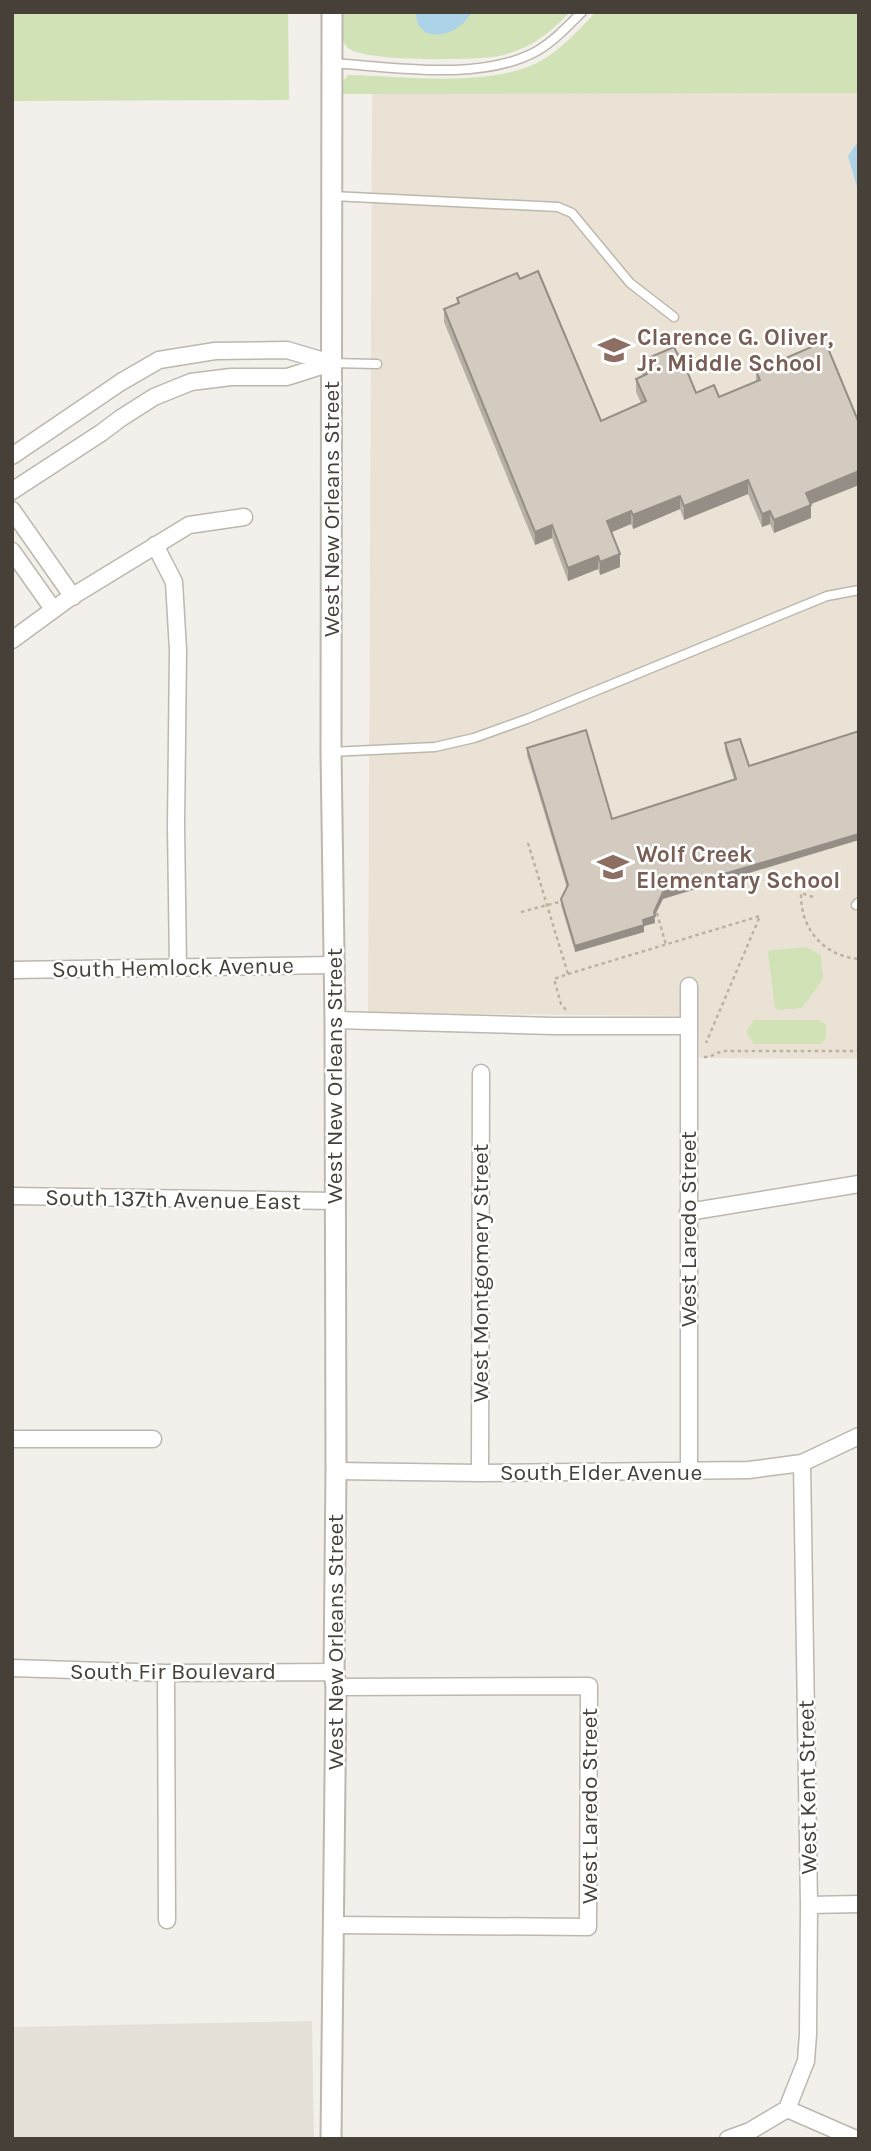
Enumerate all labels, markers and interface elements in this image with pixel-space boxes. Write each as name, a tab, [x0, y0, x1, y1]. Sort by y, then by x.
place label: Clarence G. Oliver, Jr. Middle School	[637, 324, 833, 377]
school or university icon: Clarence G. Oliver, Jr. Middle School	[597, 333, 631, 367]
street label: West New Orleans Street	[318, 381, 345, 637]
place label: Wolf Creek Elementary School	[636, 841, 840, 894]
school or university icon: Wolf Creek Elementary School	[596, 850, 630, 884]
street label: West New Orleans Street	[321, 948, 348, 1204]
street label: South Hemlock Avenue	[52, 952, 294, 983]
street label: West Laredo Street	[675, 1131, 702, 1327]
street label: West Montgomery Street	[467, 1143, 494, 1402]
street label: South 137th Avenue East	[45, 1184, 301, 1215]
street label: South Elder Avenue	[500, 1459, 702, 1486]
street label: West New Orleans Street	[322, 1514, 349, 1770]
street label: South Fir Boulevard	[70, 1658, 276, 1685]
street label: West Kent Street	[792, 1699, 823, 1875]
street label: West Laredo Street	[576, 1708, 603, 1904]

